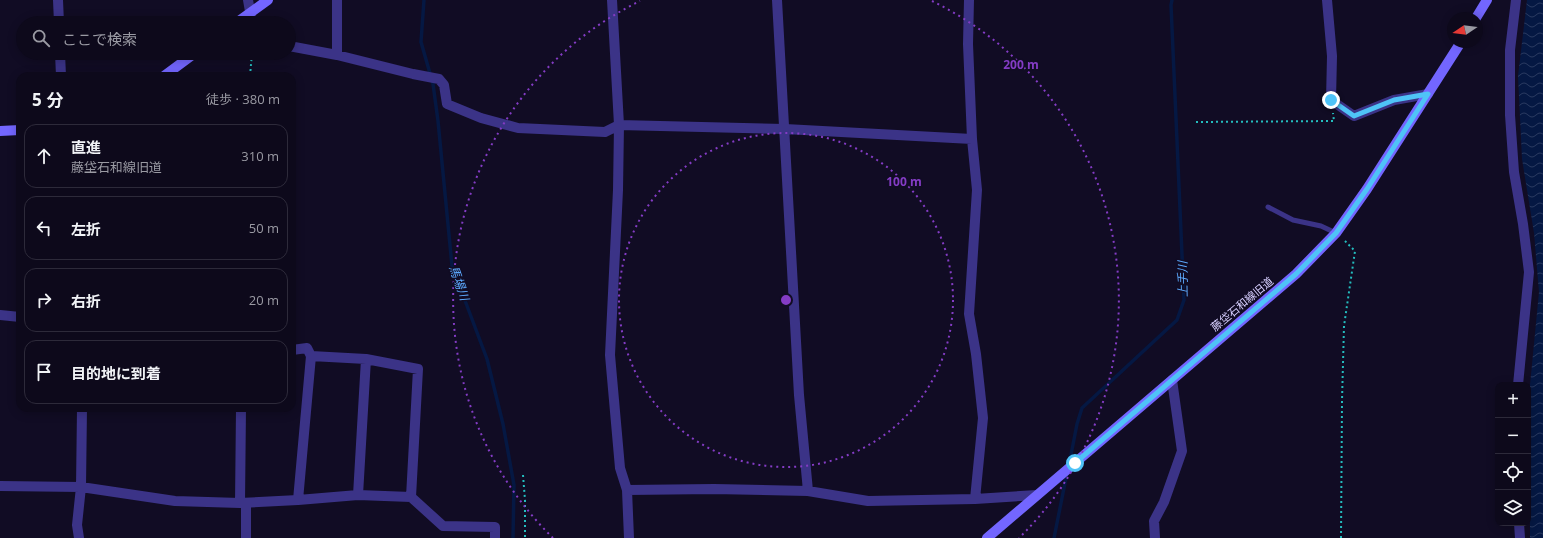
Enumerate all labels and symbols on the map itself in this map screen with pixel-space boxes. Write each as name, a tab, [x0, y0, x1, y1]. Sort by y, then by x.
north arrow	[1447, 12, 1483, 48]
text: 200 m	[1003, 56, 1039, 73]
route end	[1322, 91, 1340, 109]
text: 100 m	[886, 173, 922, 190]
water label: 上手川	[1174, 259, 1191, 297]
water label: 馬場川	[446, 263, 474, 305]
street label: 藤垈石和線旧道	[1207, 273, 1276, 334]
centre of rings	[779, 293, 793, 307]
route start	[1066, 454, 1084, 472]

